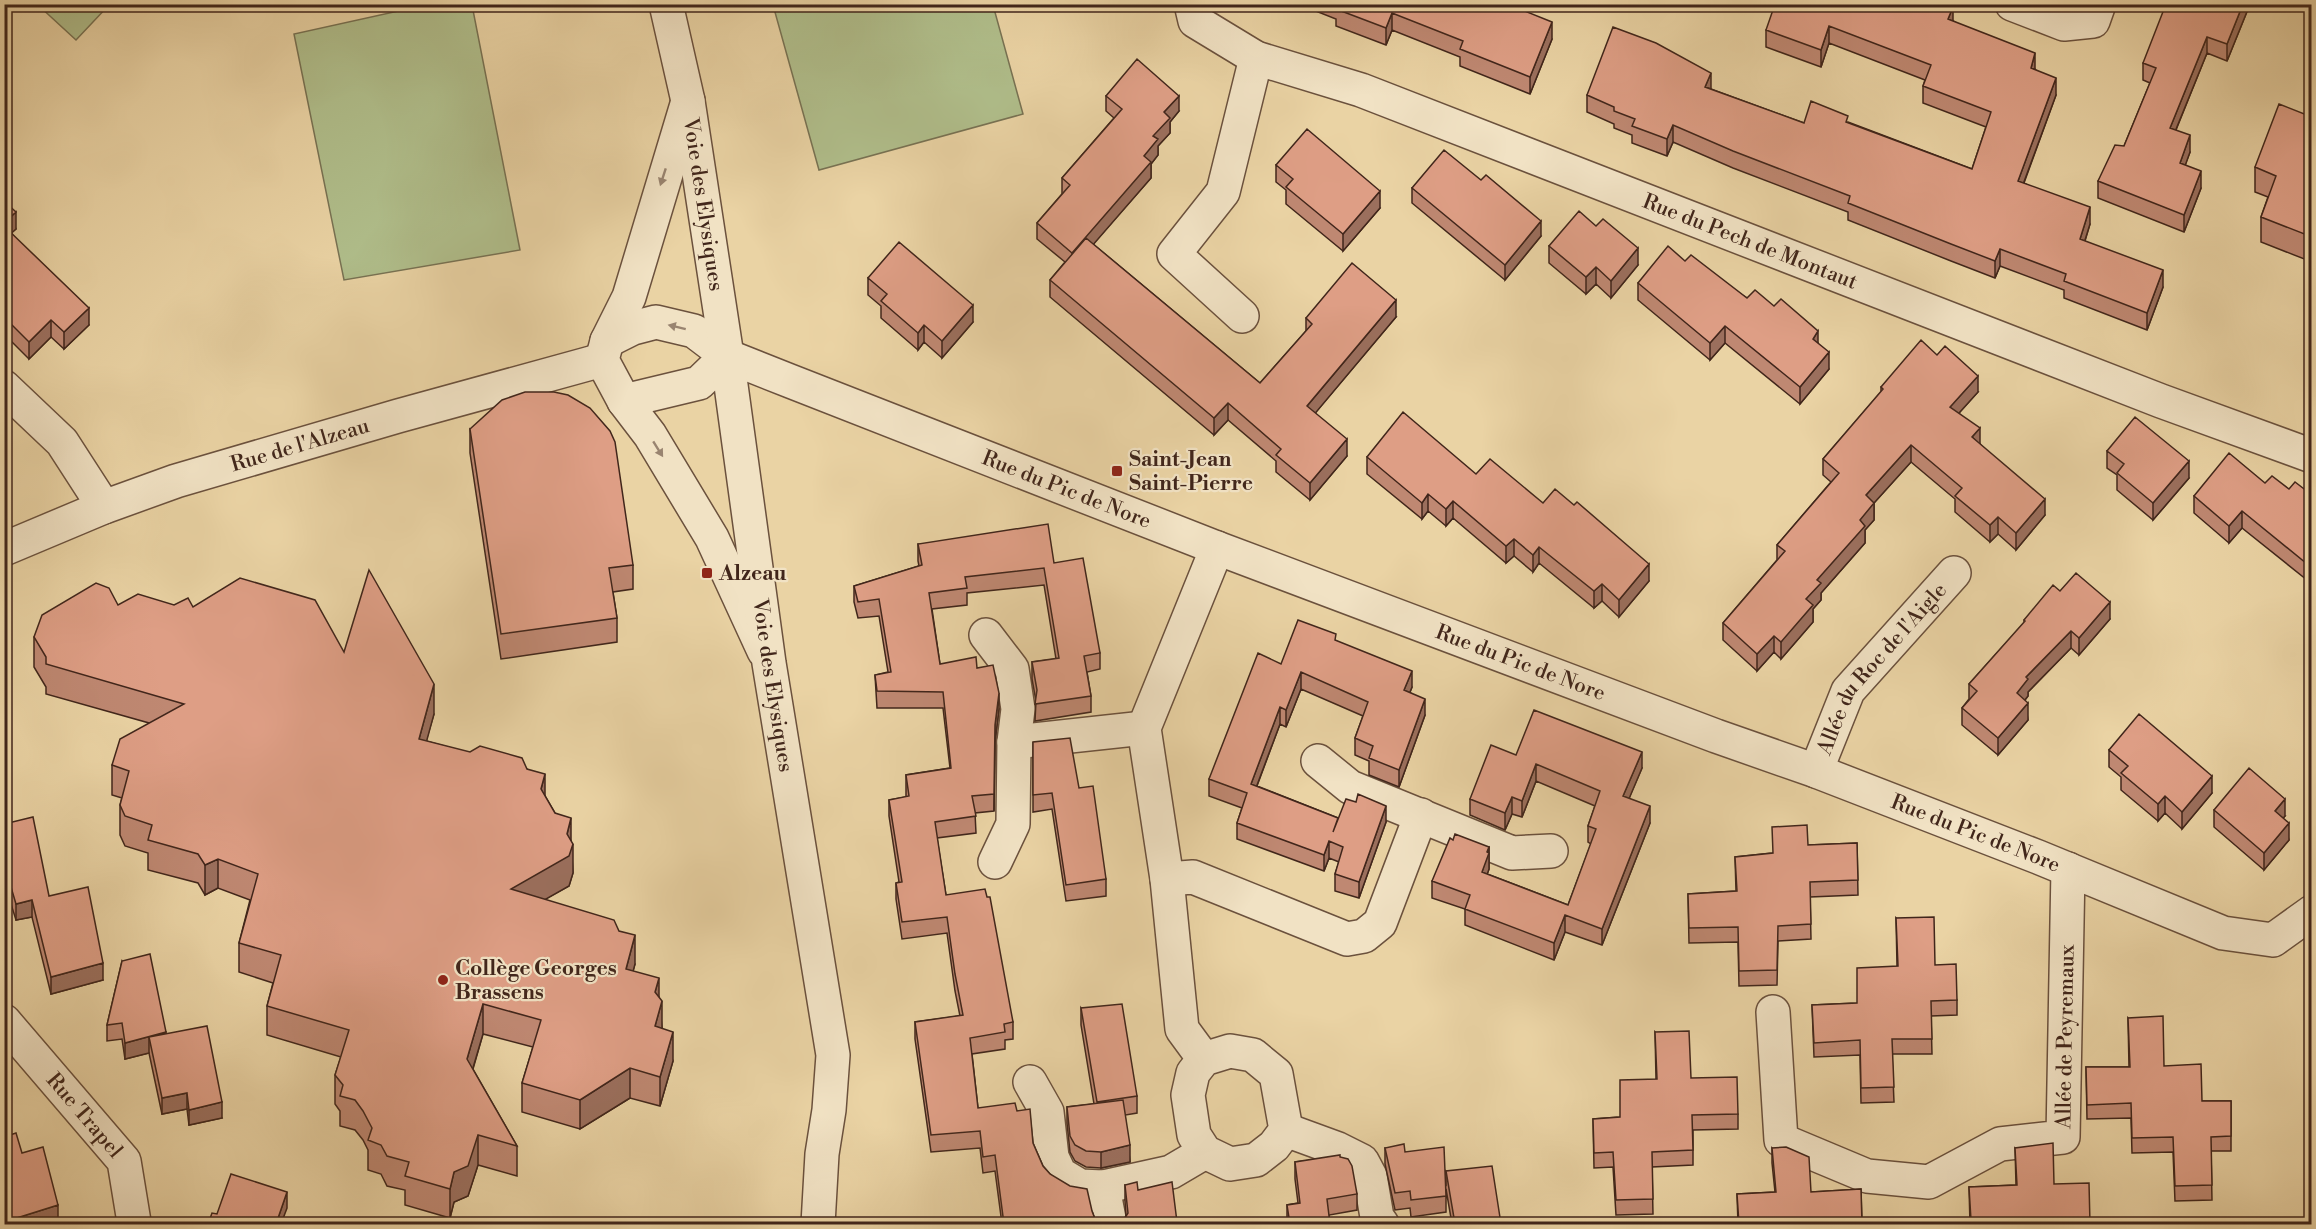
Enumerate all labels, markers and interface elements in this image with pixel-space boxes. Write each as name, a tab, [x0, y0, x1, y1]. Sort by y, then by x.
street label: Voie des Elysiques	[677, 115, 729, 293]
one-way arrow	[658, 168, 668, 186]
street label: Rue du Pech de Montaut	[1639, 189, 1861, 296]
one-way arrow	[668, 322, 686, 332]
street label: Rue de l'Alzeau	[228, 413, 372, 478]
one-way arrow	[652, 441, 663, 457]
street label: Rue du Pic de Nore	[978, 445, 1154, 535]
place label: Saint-Jean Saint-Pierre	[1129, 447, 1253, 497]
marker: Saint-Jean Saint-Pierre	[1110, 464, 1124, 478]
place label: Alzeau	[718, 561, 787, 587]
marker: Alzeau	[700, 566, 714, 580]
street label: Allée du Roc de l'Aigle	[1811, 578, 1953, 760]
street label: Voie des Elysiques	[746, 596, 799, 774]
street label: Rue du Pic de Nore	[1432, 620, 1609, 707]
street label: Rue du Pic de Nore	[1887, 789, 2064, 879]
street label: Allée de Peyremaux	[2051, 944, 2081, 1130]
place label: Collège Georges Brassens	[455, 956, 617, 1006]
marker: Collège Georges Brassens	[436, 973, 450, 987]
street label: Rue Trapel	[40, 1068, 128, 1164]

